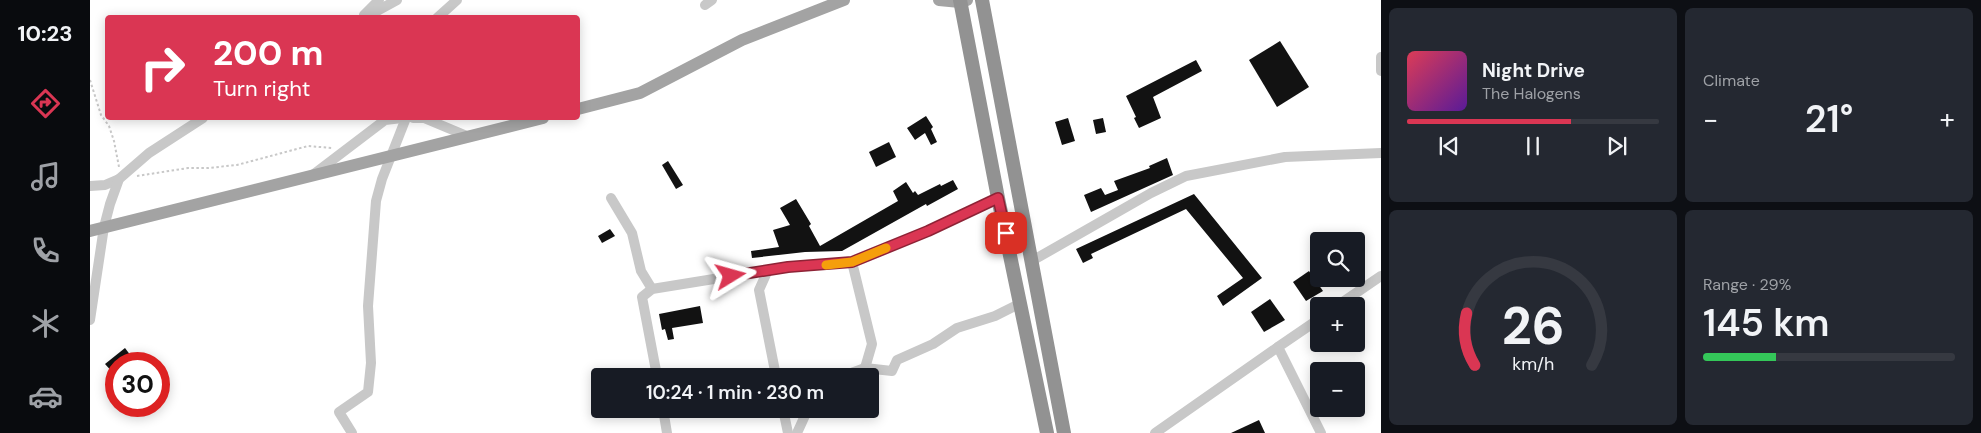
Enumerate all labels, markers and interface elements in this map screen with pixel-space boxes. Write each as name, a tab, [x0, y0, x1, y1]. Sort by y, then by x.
text: 10:23	[17, 19, 73, 48]
text: 200 m	[213, 30, 324, 76]
icon: right	[130, 35, 195, 100]
text: Night Drive	[1482, 58, 1585, 83]
text: Climate	[1703, 70, 1760, 91]
text: Turn right	[213, 74, 310, 103]
text: The Halogens	[1482, 83, 1581, 104]
icon: directions	[28, 86, 63, 121]
text: 21°	[1805, 94, 1853, 144]
text: −	[1703, 101, 1718, 138]
text: +	[1940, 101, 1955, 138]
icon: previous	[1435, 132, 1463, 160]
icon: pause	[1519, 132, 1547, 160]
icon: next	[1603, 132, 1631, 160]
icon: music	[28, 159, 63, 194]
pin	[985, 212, 1027, 254]
icon: arrive	[992, 219, 1020, 247]
map controls	[1310, 232, 1365, 417]
button: search	[1310, 232, 1365, 287]
icon: phone	[28, 233, 63, 268]
position arrow	[704, 249, 756, 301]
text: Range · 29%	[1703, 274, 1791, 295]
text: 26	[1502, 292, 1564, 360]
button: +	[1310, 297, 1365, 352]
text: 145 km	[1703, 298, 1830, 348]
icon: climate	[28, 306, 63, 341]
speed limit sign: 30	[105, 352, 170, 417]
text: km/h	[1512, 352, 1554, 376]
button: −	[1310, 362, 1365, 417]
icon: car	[28, 379, 63, 414]
text: 10:24 · 1 min · 230 m	[646, 380, 824, 405]

